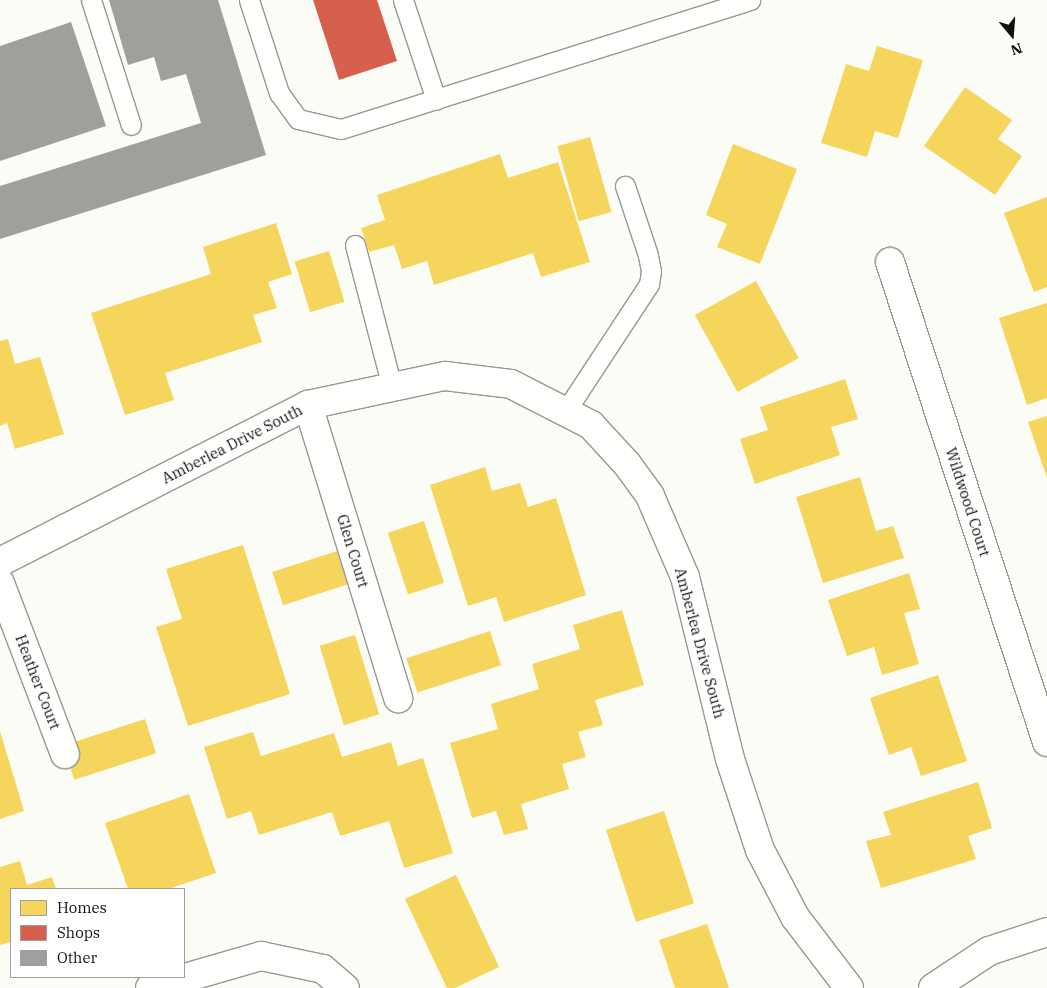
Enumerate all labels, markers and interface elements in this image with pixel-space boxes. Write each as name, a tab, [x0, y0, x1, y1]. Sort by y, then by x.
north arrow	[987, 10, 1037, 60]
text: N	[1009, 39, 1025, 60]
street label: Amberlea Drive South	[159, 401, 305, 487]
street label: Wildwood Court	[942, 445, 994, 559]
street label: Glen Court	[333, 512, 373, 590]
street label: Amberlea Drive South	[671, 566, 729, 720]
street label: Heather Court	[12, 632, 64, 732]
legend	[10, 888, 185, 978]
text: Homes	[57, 898, 107, 917]
text: Shops	[57, 923, 100, 942]
text: Other	[57, 948, 97, 967]

